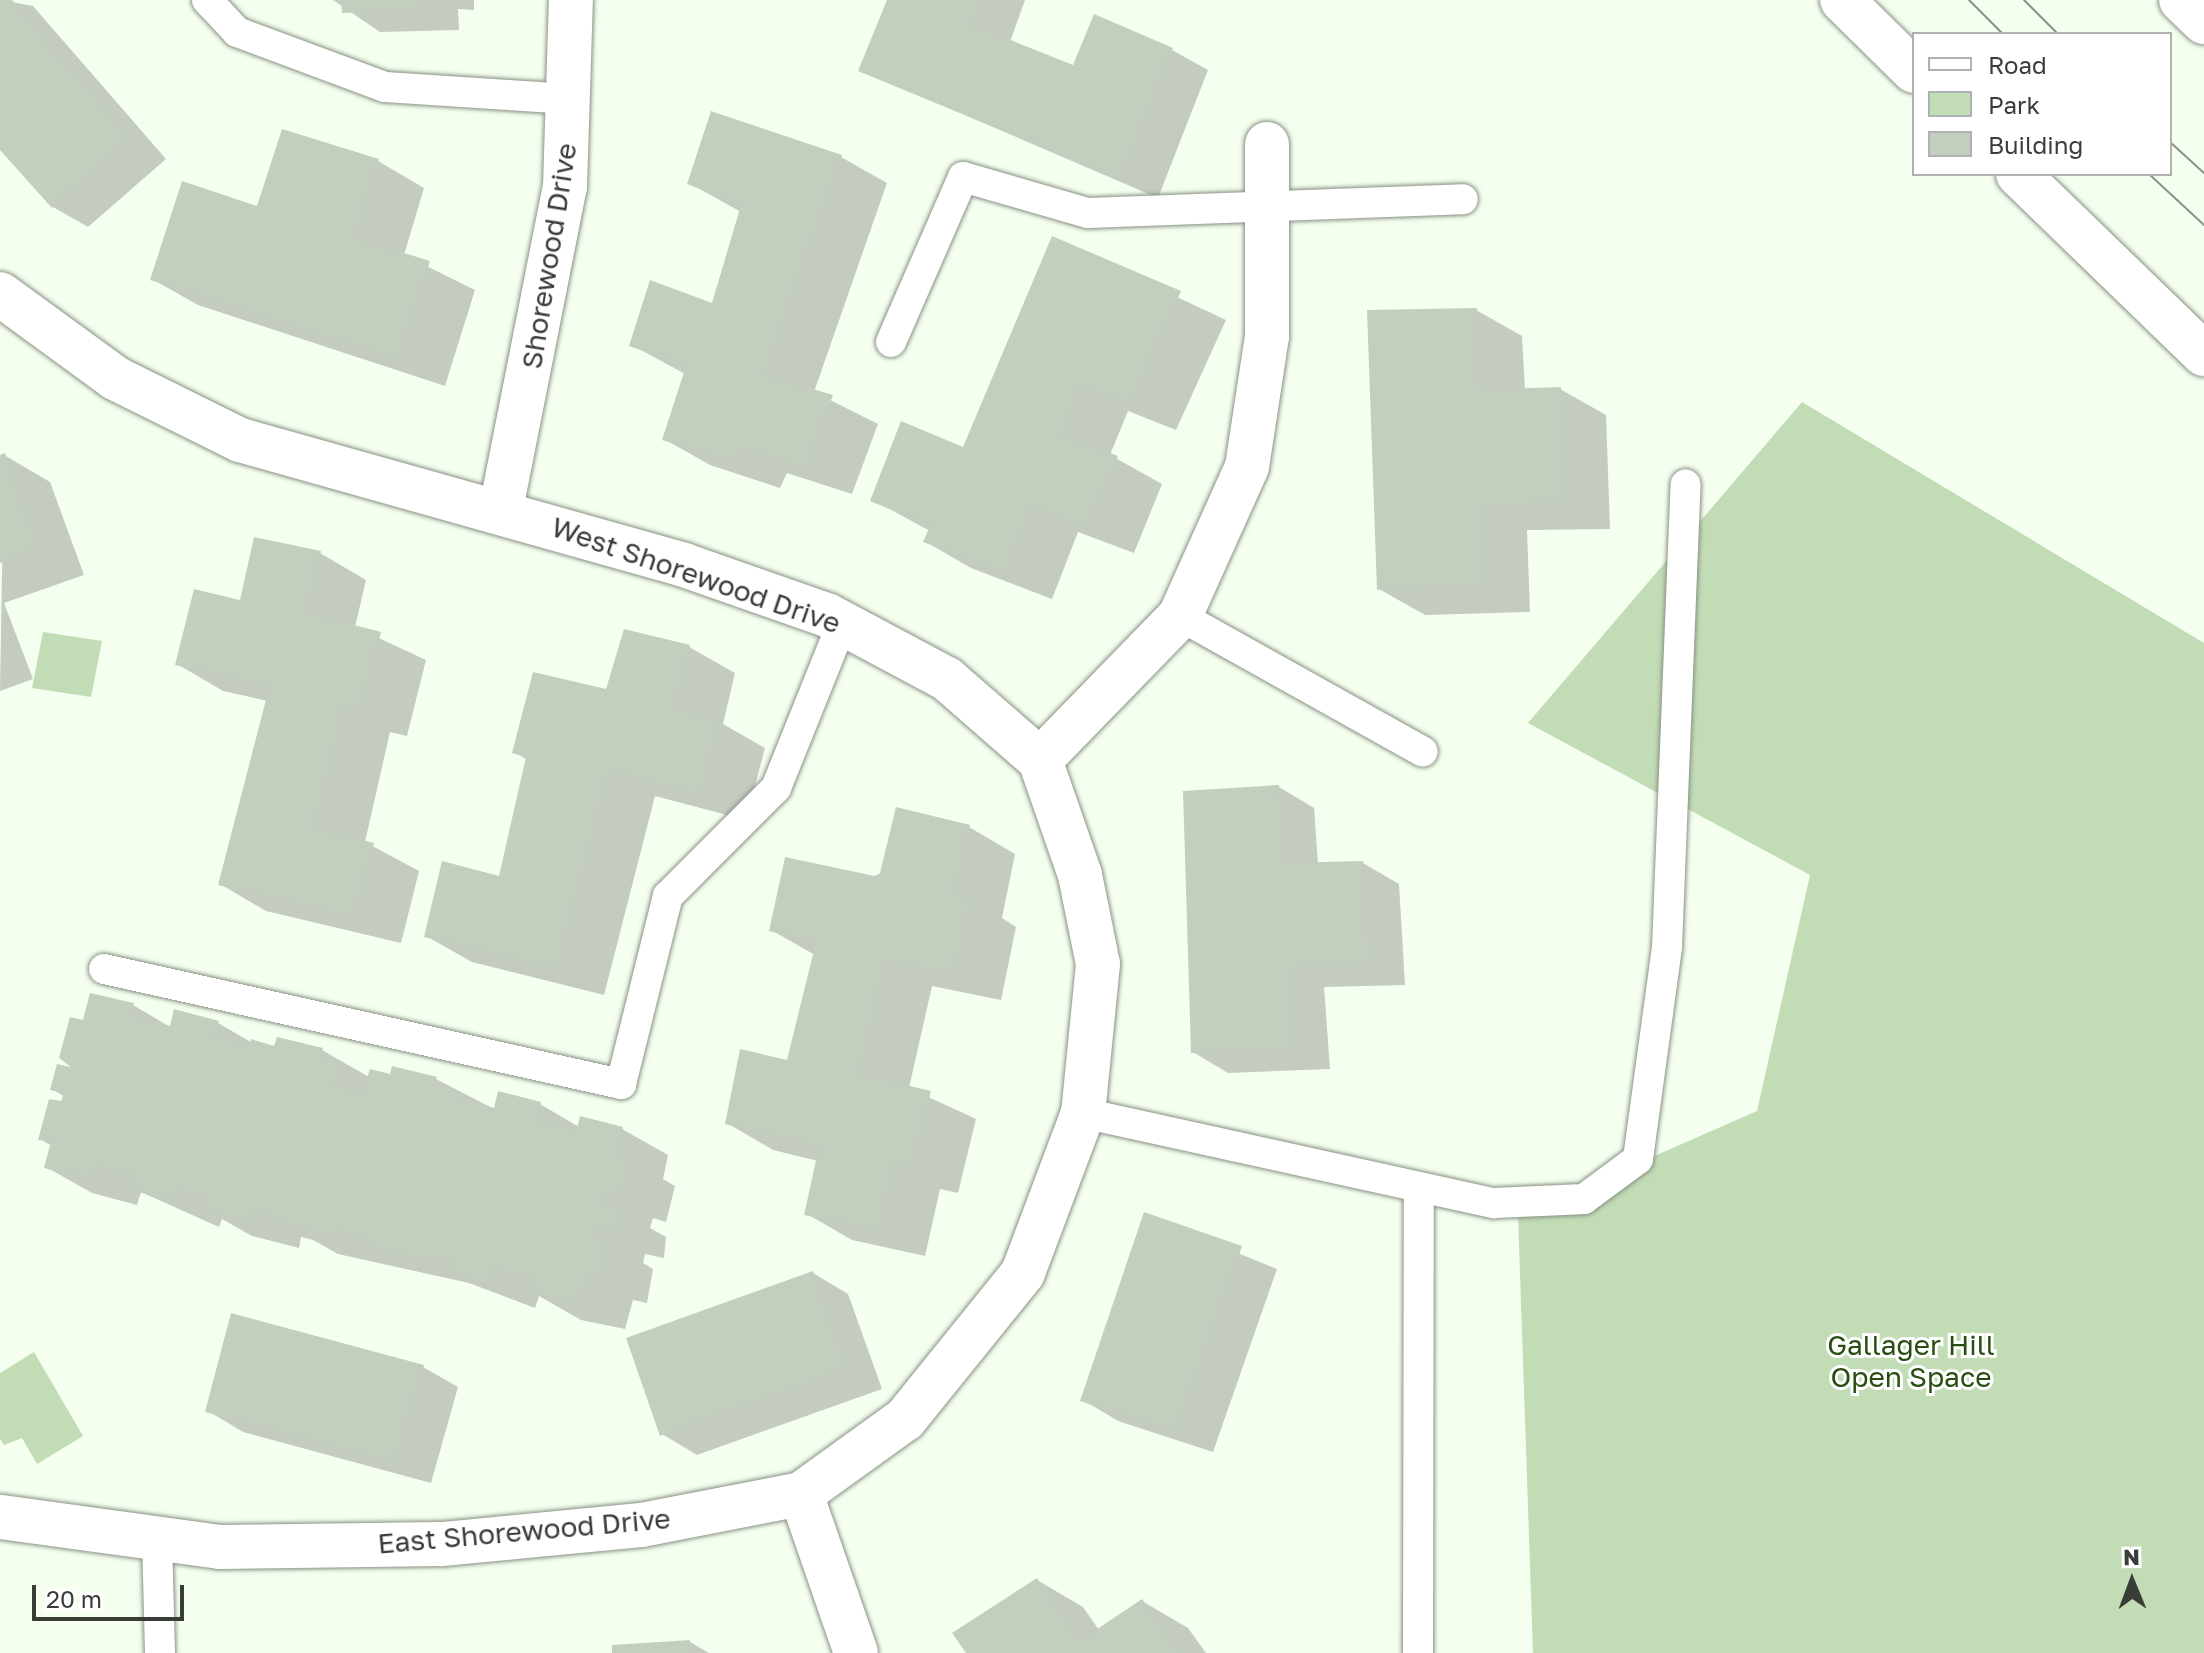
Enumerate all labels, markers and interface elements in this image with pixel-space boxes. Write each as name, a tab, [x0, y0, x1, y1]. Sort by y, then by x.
legend	[1912, 32, 2172, 176]
text: Road	[1988, 50, 2047, 79]
text: Park	[1988, 90, 2040, 119]
text: Building	[1988, 130, 2083, 159]
street label: Shorewood Drive	[515, 141, 583, 371]
street label: West Shorewood Drive	[547, 510, 845, 640]
park label: Gallager Hill Open Space	[1827, 1328, 1995, 1394]
street label: East Shorewood Drive	[376, 1501, 672, 1561]
north arrow	[2092, 1541, 2172, 1621]
text: N	[2123, 1543, 2140, 1570]
scale bar	[36, 1569, 188, 1619]
text: 20 m	[46, 1584, 102, 1613]

